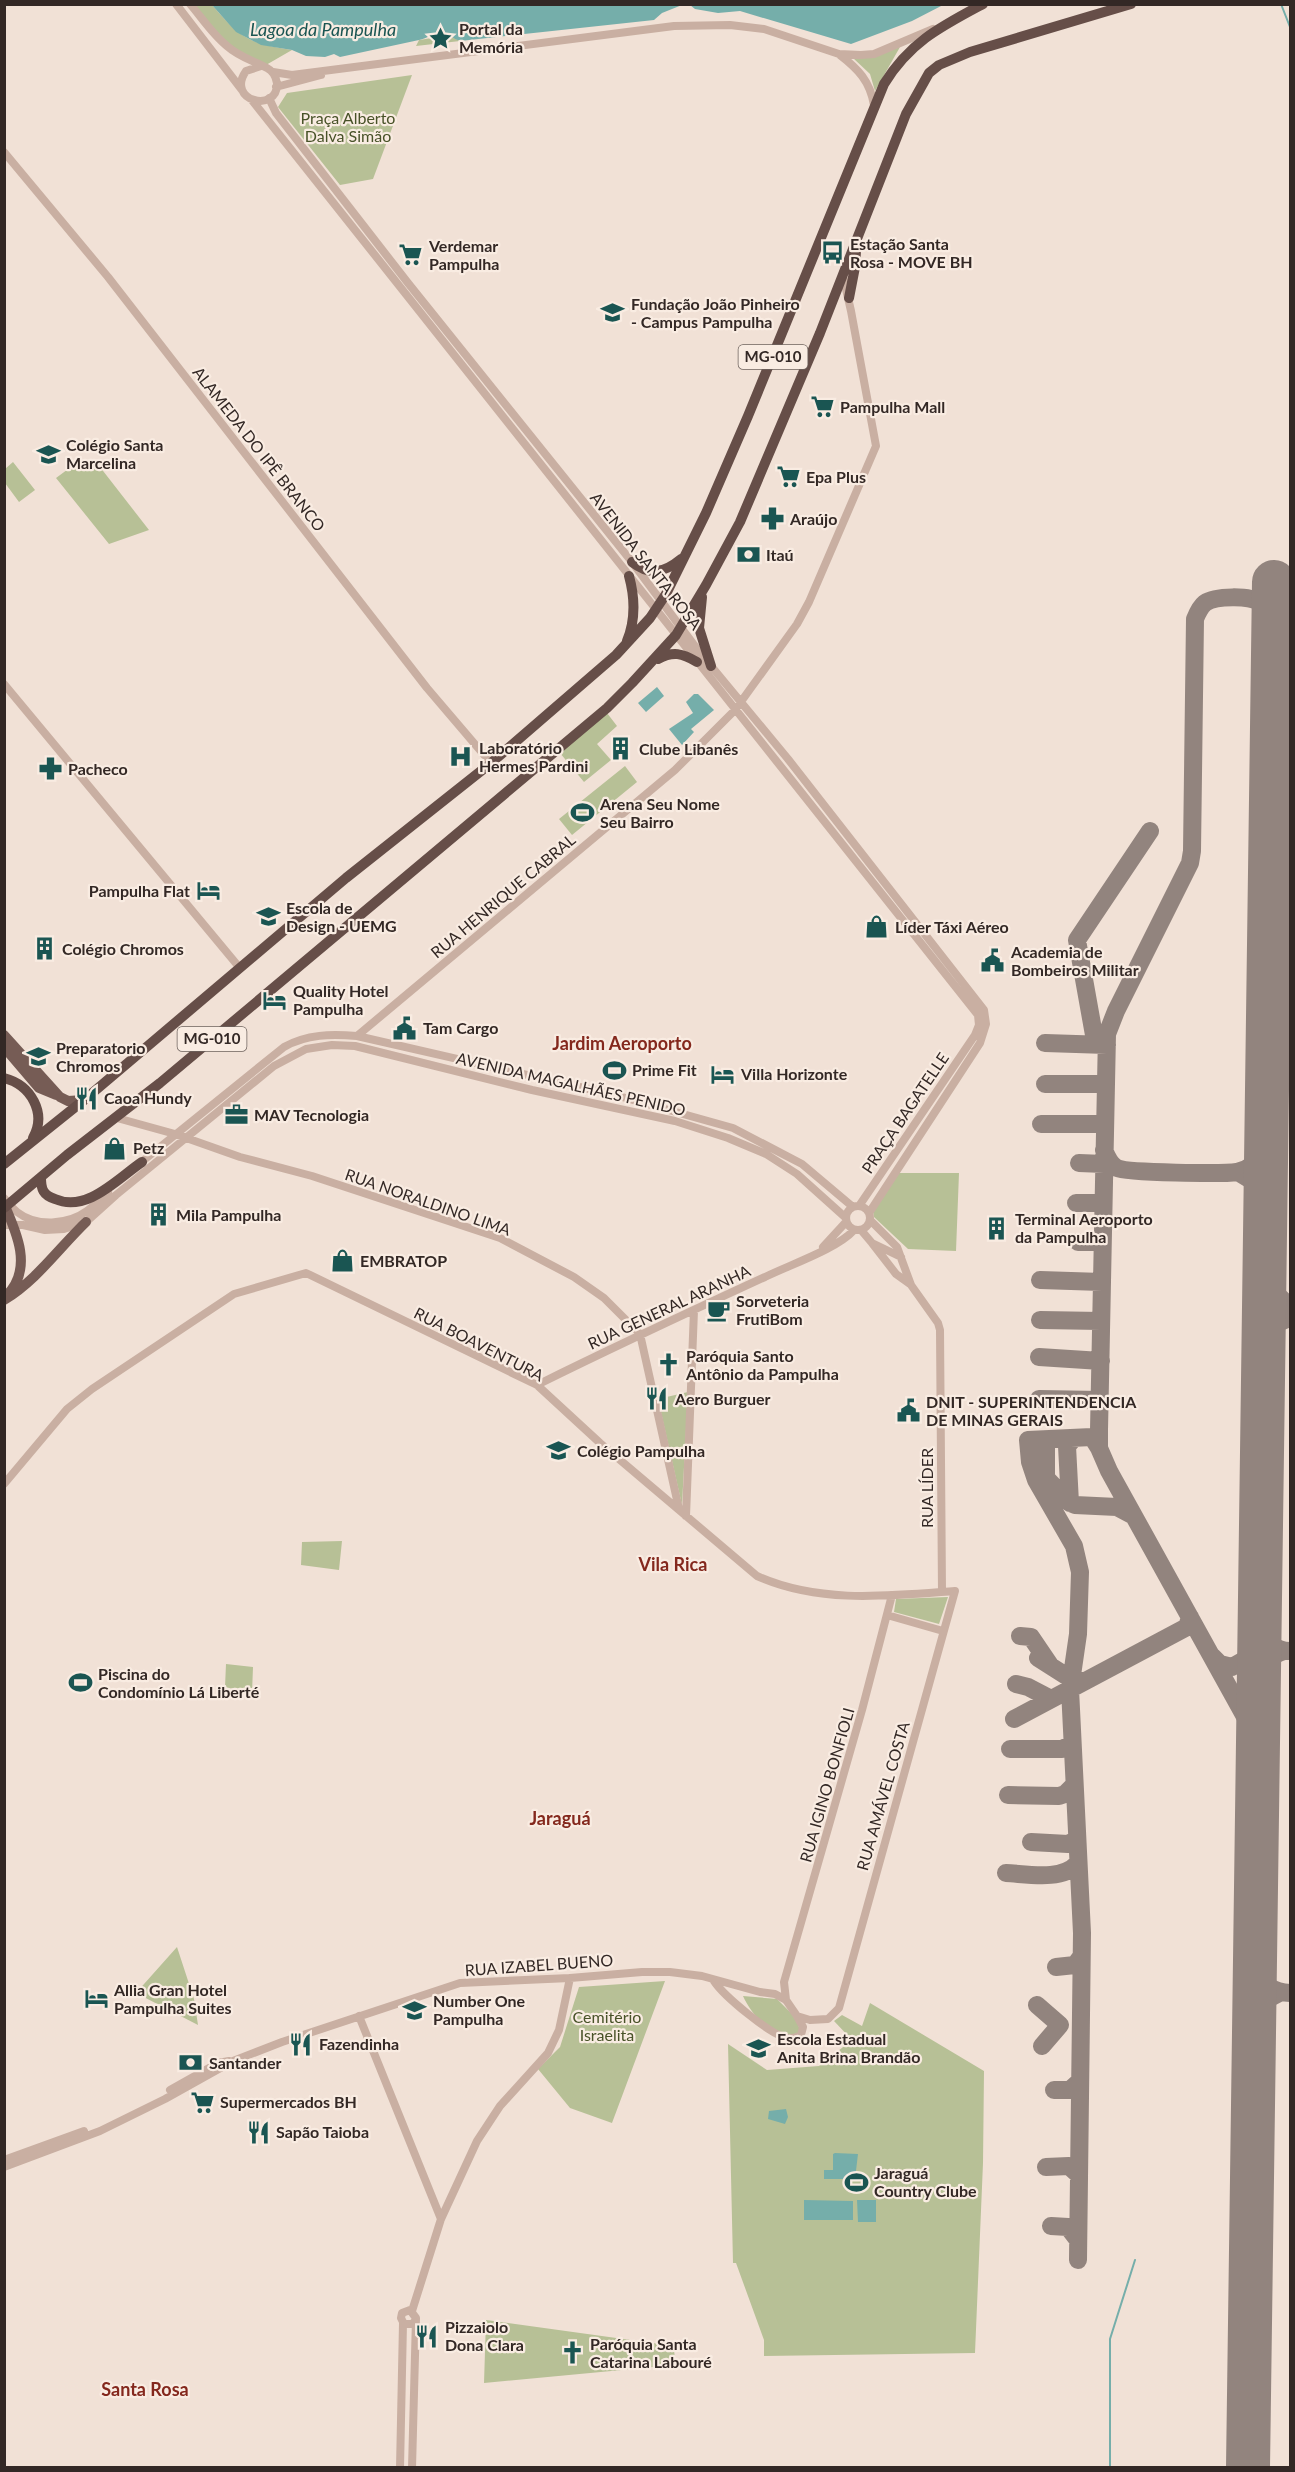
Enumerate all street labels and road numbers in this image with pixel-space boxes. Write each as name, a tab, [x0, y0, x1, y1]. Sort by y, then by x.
road number: MG-010	[738, 345, 808, 369]
street label: ALAMEDA DO IPÊ BRANCO	[189, 363, 330, 535]
street label: AVENIDA SANTA ROSA	[587, 488, 706, 633]
street label: RUA HENRIQUE CABRAL	[427, 830, 579, 962]
road number: MG-010	[178, 1027, 246, 1051]
street label: AVENIDA MAGALHÃES PENIDO	[455, 1048, 688, 1119]
street label: PRAÇA BAGATELLE	[857, 1049, 952, 1177]
street label: RUA NORALDINO LIMA	[343, 1164, 514, 1239]
street label: RUA GENERAL ARANHA	[584, 1260, 753, 1353]
street label: RUA BOAVENTURA	[411, 1303, 547, 1385]
street label: RUA LÍDER	[917, 1448, 936, 1528]
street label: RUA IGINO BONFIOLI	[795, 1705, 858, 1864]
street label: RUA AMÁVEL COSTA	[852, 1719, 913, 1872]
street label: RUA IZABEL BUENO	[464, 1950, 614, 1979]

